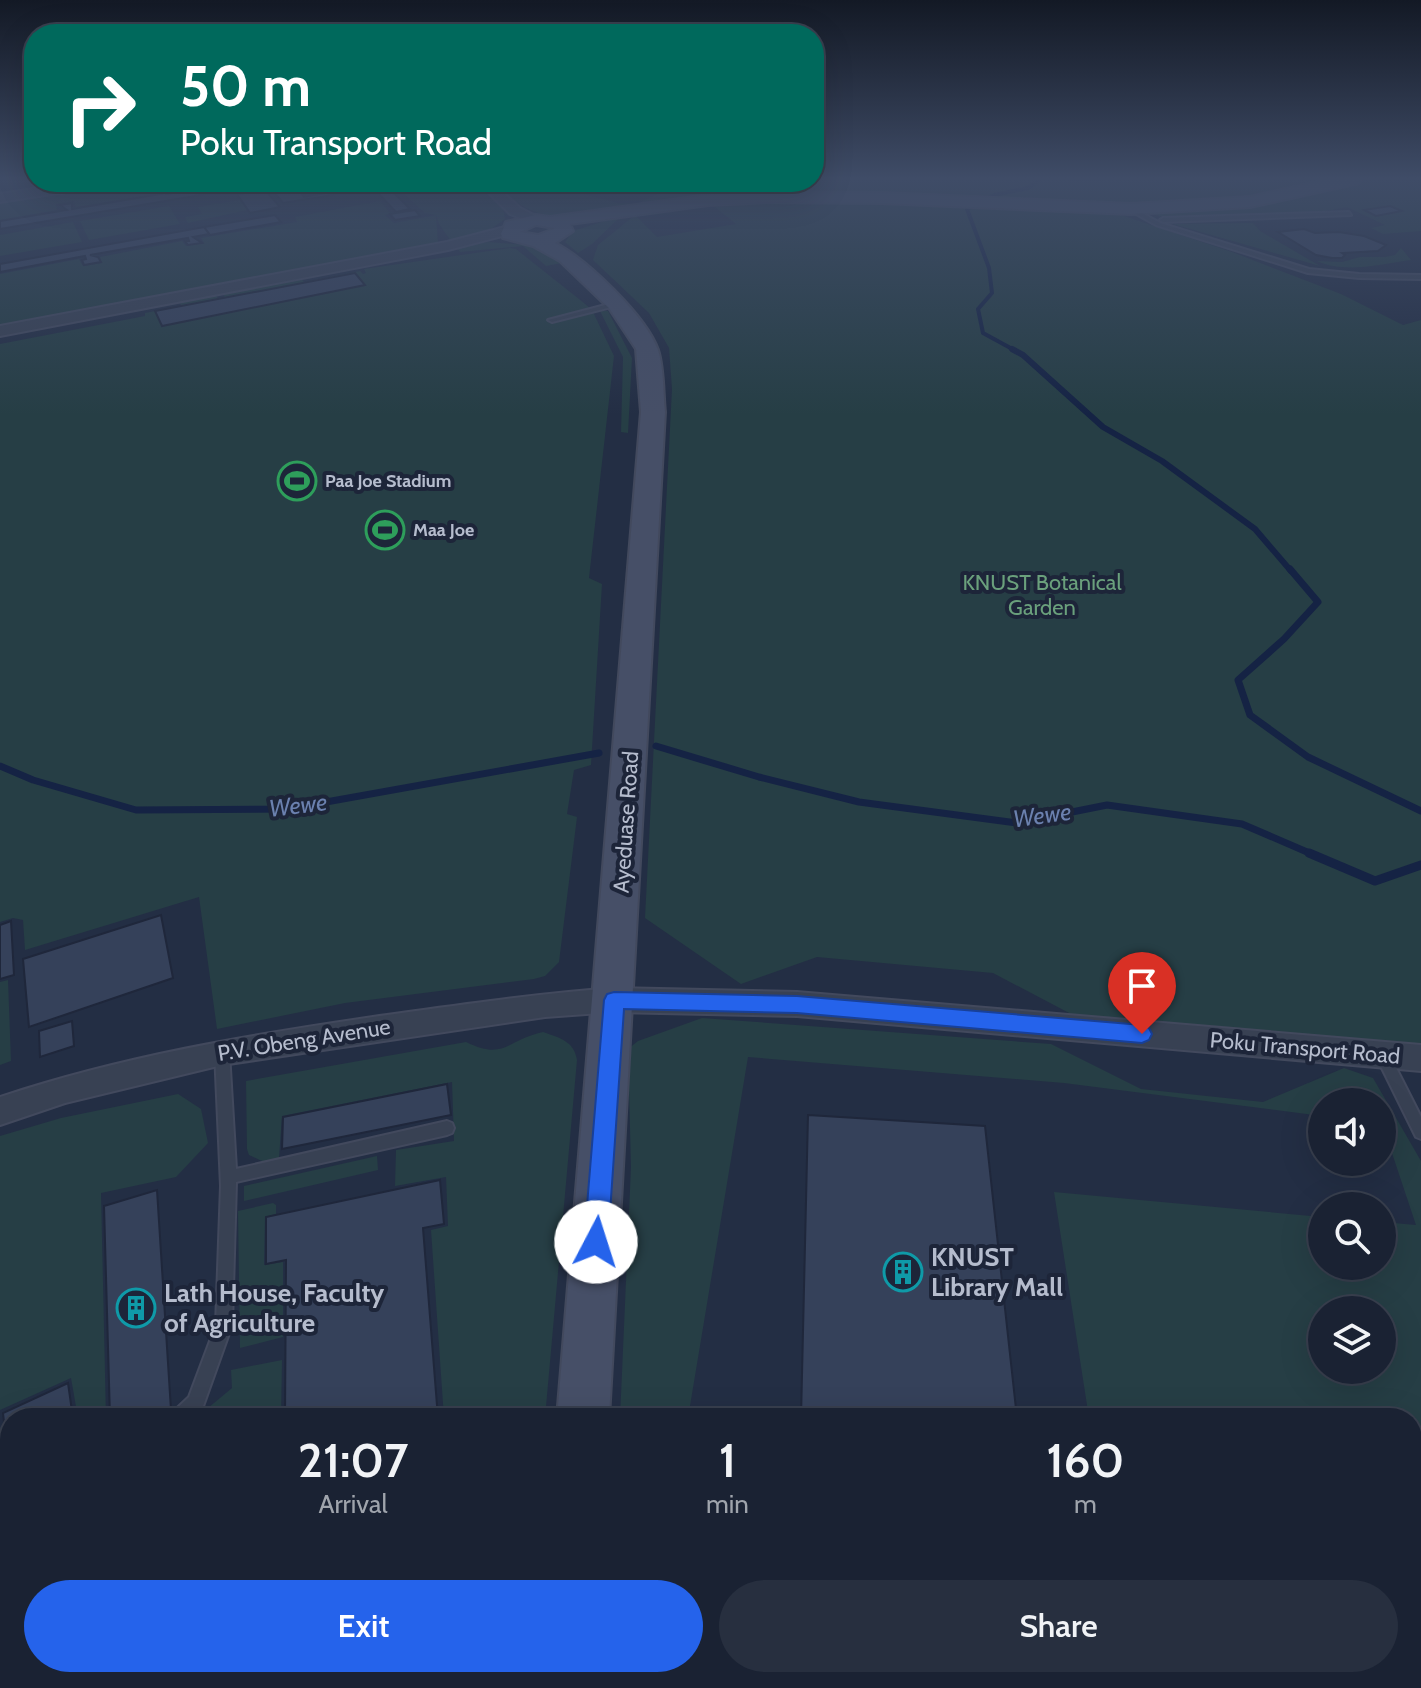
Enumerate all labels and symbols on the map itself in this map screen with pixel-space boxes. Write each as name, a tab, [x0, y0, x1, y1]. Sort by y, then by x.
sports icon: Paa Joe Stadium	[276, 460, 318, 502]
place label: Paa Joe Stadium	[325, 470, 451, 492]
sports icon: Maa Joe	[364, 509, 406, 551]
place label: Maa Joe	[413, 519, 474, 541]
park label: KNUST Botanical Garden	[962, 569, 1122, 621]
street label: Ayeduase Road	[608, 750, 644, 894]
water label: Wewe	[267, 787, 329, 823]
water label: Wewe	[1011, 797, 1073, 833]
pin	[1108, 952, 1176, 1034]
street label: P.V. Obeng Avenue	[216, 1013, 392, 1067]
street label: Poku Transport Road	[1209, 1026, 1401, 1070]
position arrow	[554, 1200, 638, 1284]
place label: KNUST Library Mall	[931, 1241, 1063, 1303]
building icon: KNUST Library Mall	[882, 1251, 924, 1293]
place label: Lath House, Faculty of Agriculture	[164, 1277, 384, 1339]
building icon: Lath House, Faculty of Agriculture	[115, 1287, 157, 1329]

